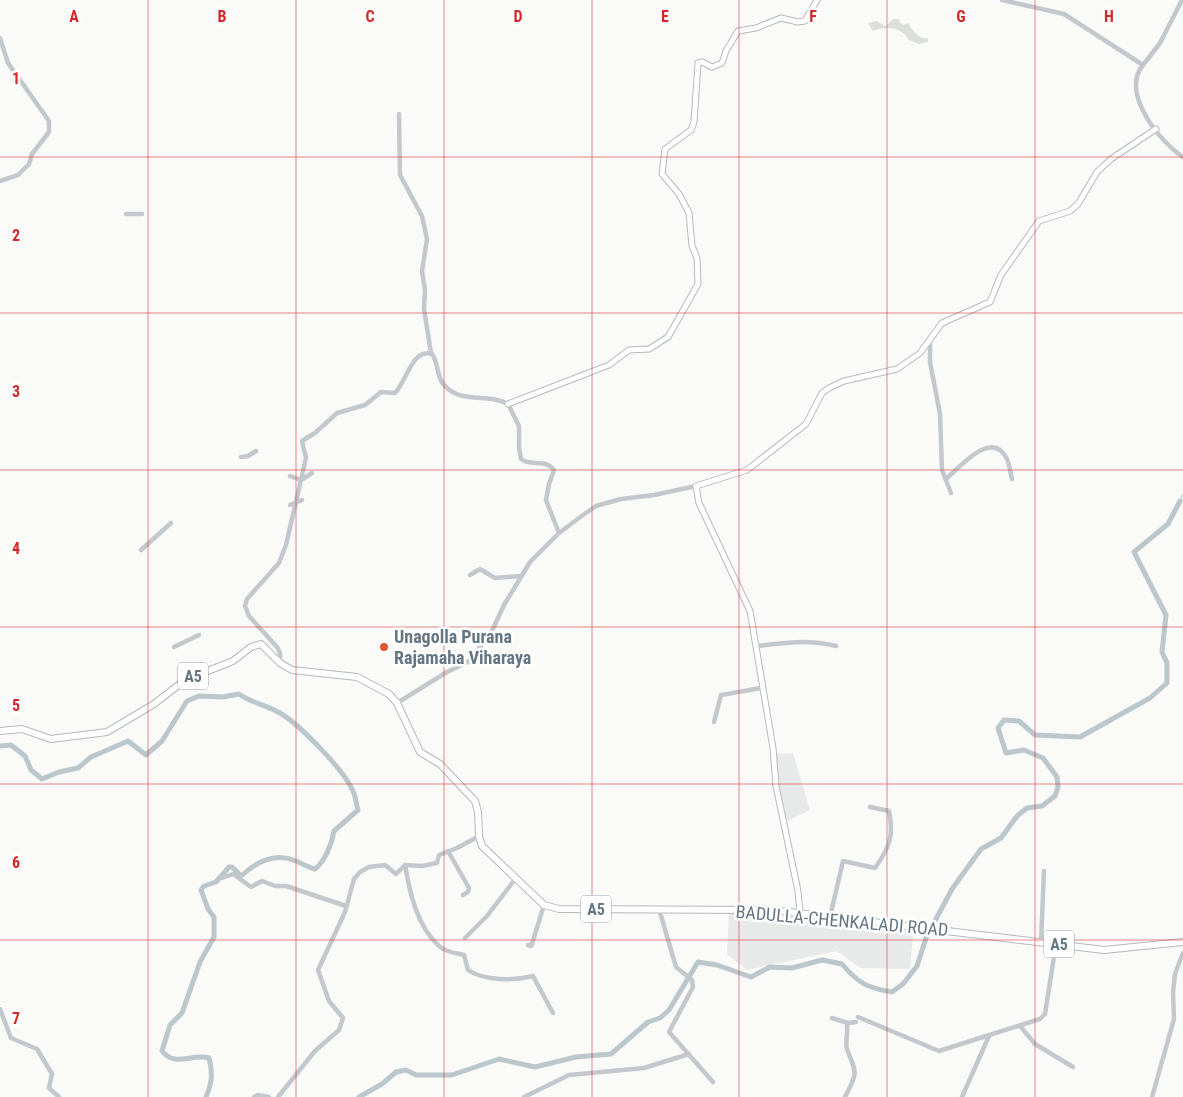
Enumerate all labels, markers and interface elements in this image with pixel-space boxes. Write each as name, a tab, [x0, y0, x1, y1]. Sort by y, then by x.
text: A	[69, 7, 79, 26]
text: B	[218, 7, 227, 26]
text: C	[365, 7, 375, 26]
text: D	[513, 7, 523, 26]
text: E	[661, 7, 669, 26]
text: F	[809, 7, 817, 26]
text: G	[956, 7, 966, 26]
text: H	[1104, 7, 1114, 26]
text: 1	[12, 69, 20, 88]
text: 2	[12, 226, 20, 245]
text: 3	[12, 382, 20, 401]
text: 4	[12, 539, 20, 558]
place label: Unagolla Purana Rajamaha Viharaya	[394, 626, 531, 668]
marker: Unagolla Purana Rajamaha Viharaya	[378, 641, 390, 653]
road number: A5	[178, 662, 208, 689]
text: 5	[12, 696, 20, 715]
text: 6	[12, 853, 20, 872]
road number: A5	[581, 896, 611, 922]
street label: BADULLA-CHENKALADI ROAD	[735, 901, 949, 940]
road number: A5	[1044, 931, 1074, 958]
text: 7	[12, 1009, 20, 1028]

